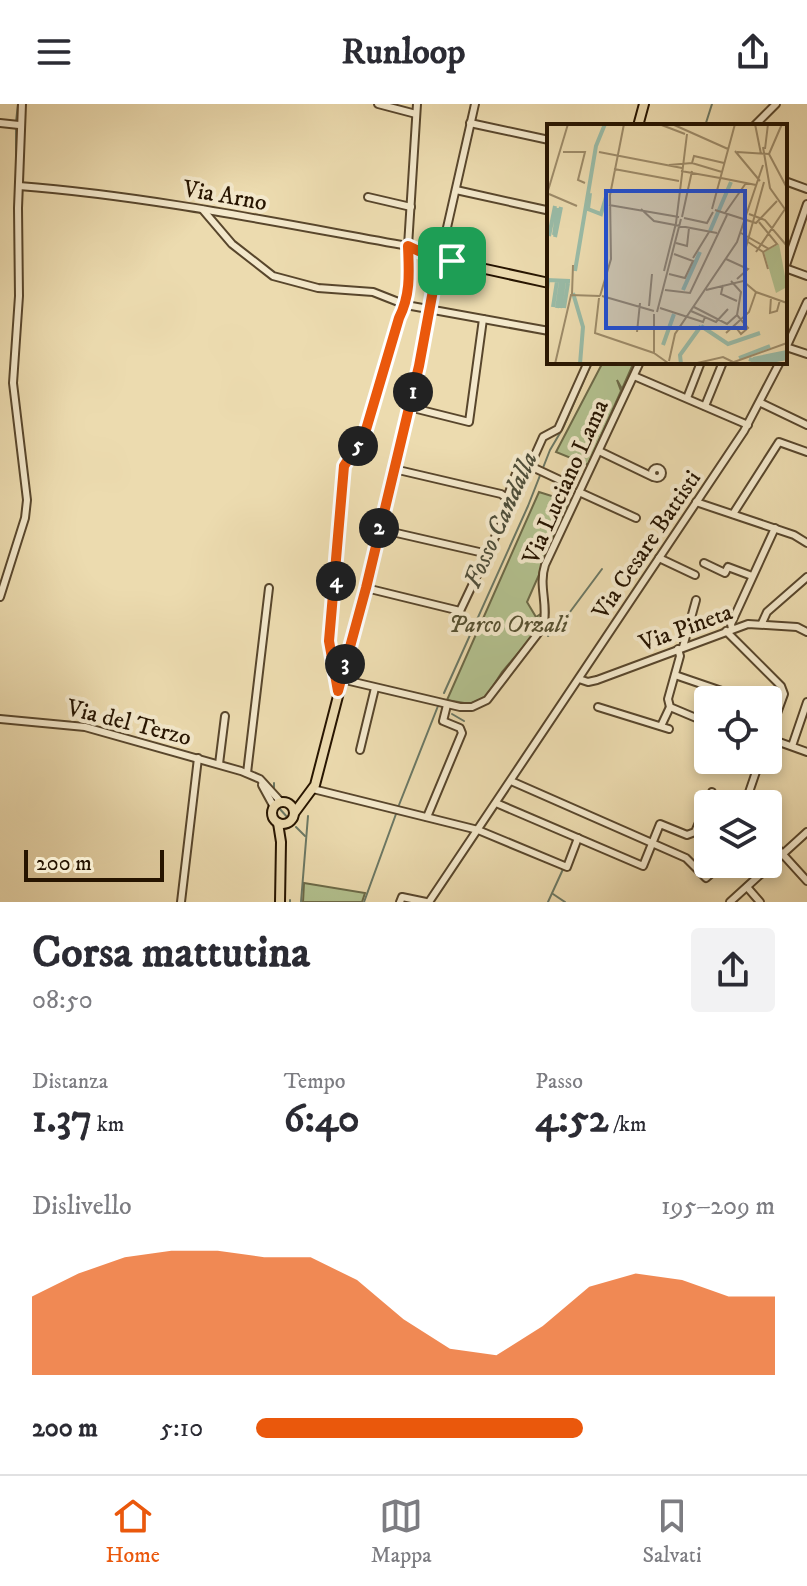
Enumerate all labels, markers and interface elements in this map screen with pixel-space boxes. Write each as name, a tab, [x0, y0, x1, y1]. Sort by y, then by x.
icon: menu	[32, 30, 76, 74]
text: Runloop	[342, 30, 465, 75]
icon: share	[731, 30, 775, 74]
inset map	[547, 124, 787, 364]
street label: Via Arno	[180, 174, 269, 218]
pin	[418, 227, 486, 295]
icon: arrive	[430, 239, 474, 283]
pin: 1	[393, 372, 433, 412]
text: 1	[409, 378, 417, 405]
street label: Via Luciano Lama	[516, 394, 616, 570]
pin: 5	[338, 426, 378, 466]
text: 5	[353, 432, 363, 459]
water label: Fosso Candalla	[456, 447, 546, 593]
street label: Via Cesare Battisti	[585, 465, 708, 626]
pin: 2	[359, 508, 399, 548]
text: 2	[374, 514, 384, 541]
pin: 4	[316, 561, 356, 601]
text: 4	[330, 567, 342, 594]
street label: Via Pineta	[634, 597, 737, 659]
park label: Parco Orzali	[448, 610, 569, 640]
pin: 3	[325, 644, 365, 684]
text: 3	[341, 650, 349, 677]
map controls	[694, 686, 782, 878]
button: locate	[694, 686, 782, 774]
street label: Via del Terzo	[63, 693, 194, 753]
button: layers	[694, 790, 782, 878]
scale bar	[24, 846, 164, 882]
text: 200 m	[36, 850, 92, 877]
text: Corsa mattutina	[32, 926, 310, 981]
button: share	[691, 928, 775, 1012]
text: 08:50	[32, 984, 93, 1017]
text: Distanza	[32, 1068, 108, 1095]
text: Tempo	[284, 1068, 345, 1095]
text: Passo	[535, 1068, 583, 1095]
text: 1.37	[32, 1095, 92, 1145]
text: 6:40	[284, 1095, 359, 1145]
text: 4:52	[535, 1095, 608, 1145]
text: km	[92, 1111, 124, 1138]
text: /km	[608, 1111, 646, 1138]
text: Dislivello	[32, 1190, 132, 1223]
text: 195–209 m	[661, 1190, 775, 1223]
text: 200 m	[32, 1412, 98, 1445]
text: 5:10	[160, 1412, 203, 1445]
tab: Home	[105, 1494, 160, 1569]
tab: Mappa	[371, 1494, 432, 1569]
tab: Salvati	[642, 1494, 702, 1569]

